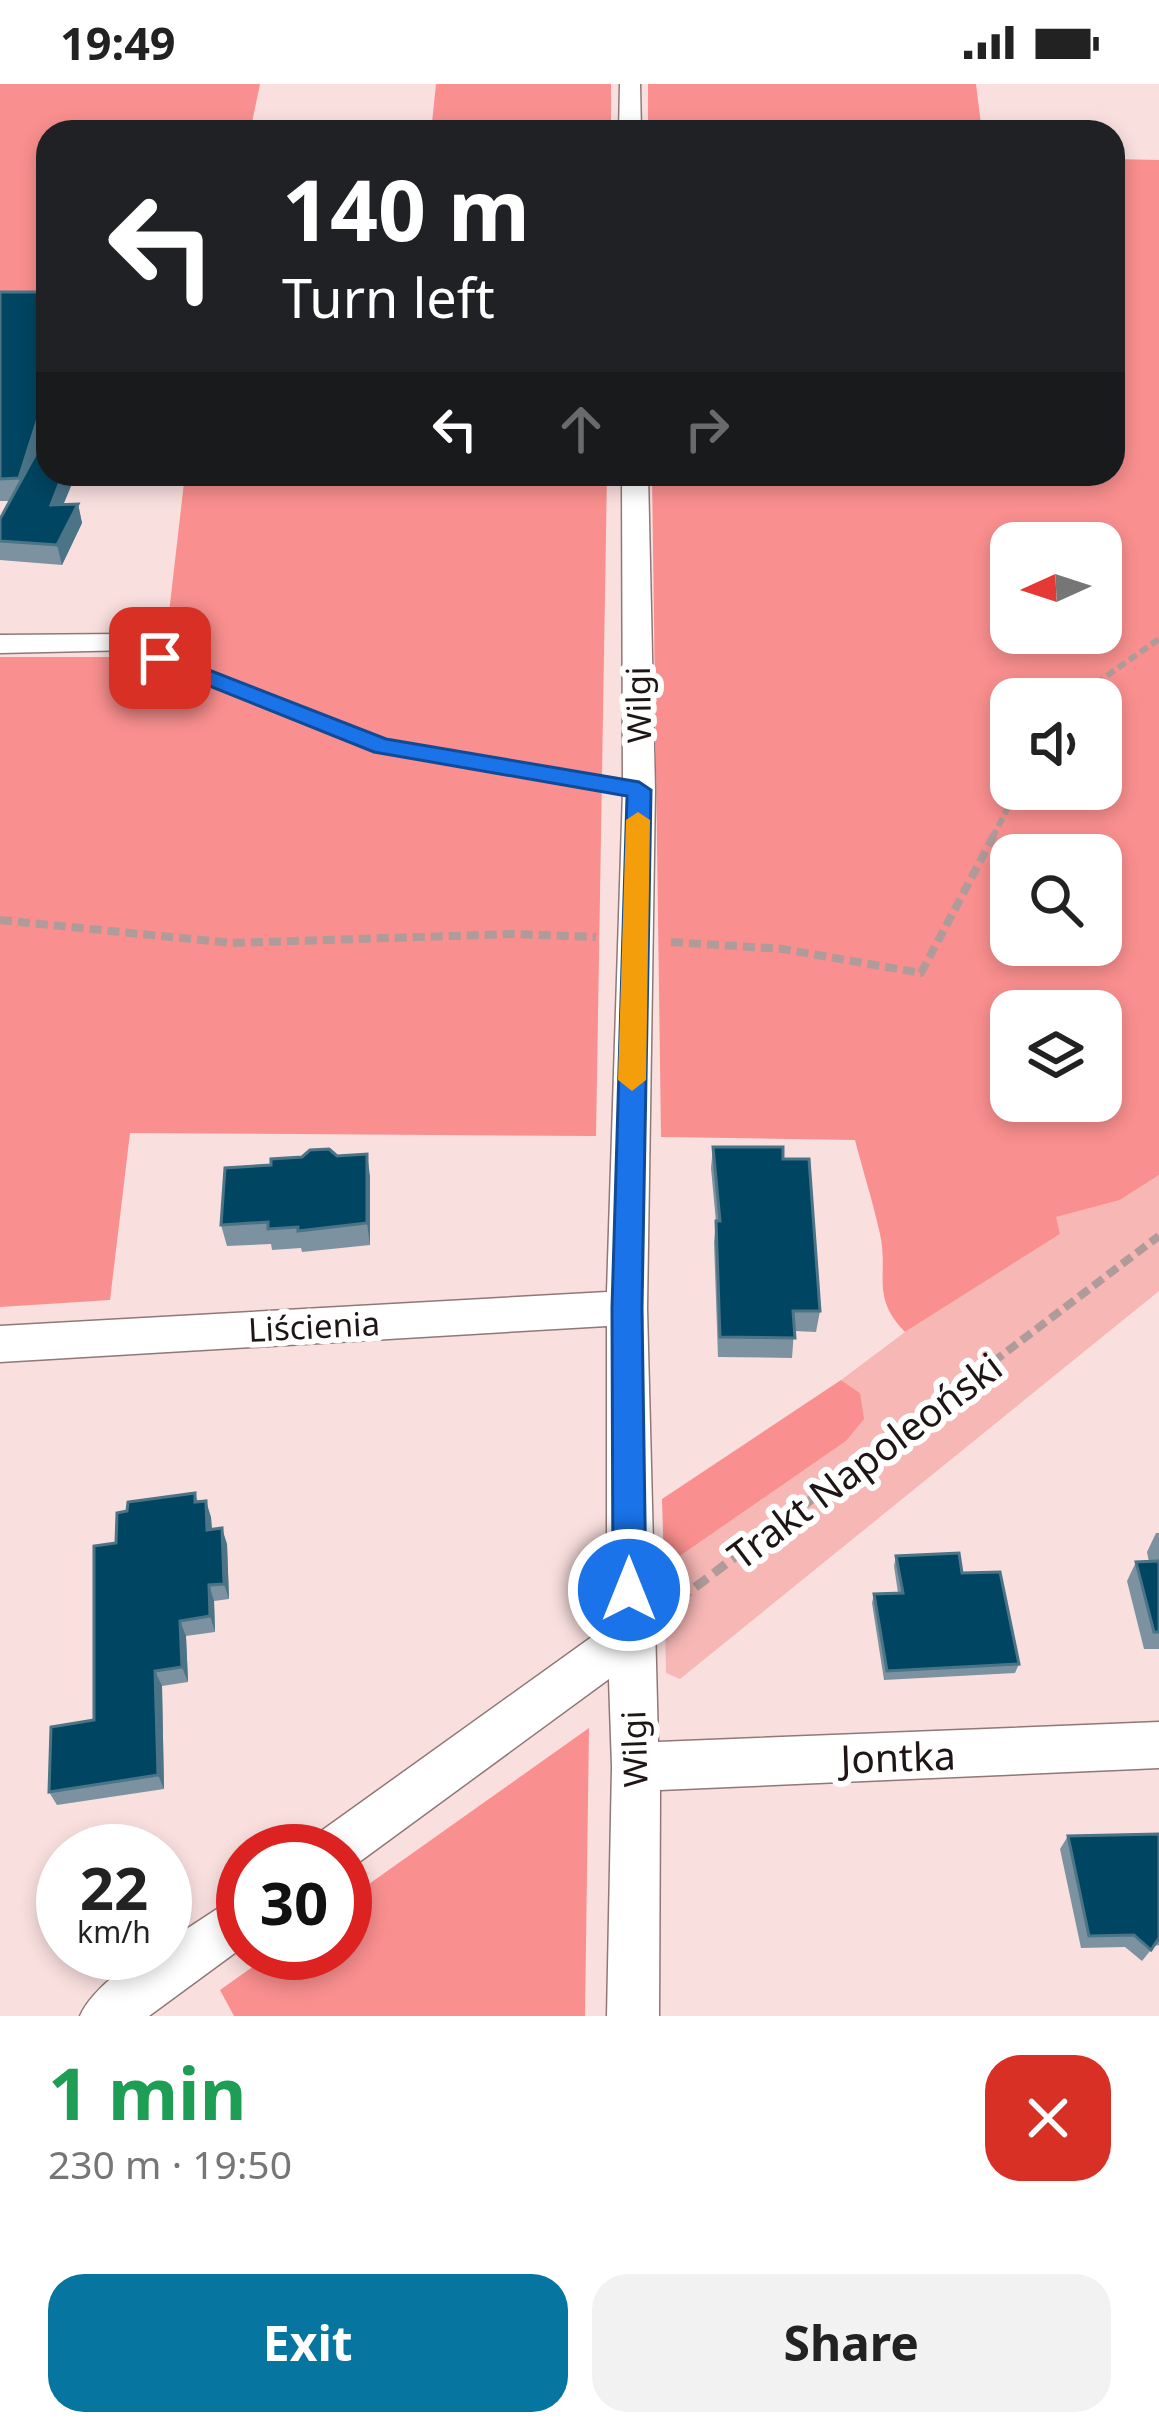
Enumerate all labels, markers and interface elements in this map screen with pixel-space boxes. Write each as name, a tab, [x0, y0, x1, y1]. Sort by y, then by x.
text: 19:49	[60, 12, 176, 73]
text: 140 m	[282, 151, 530, 266]
icon: left	[84, 168, 240, 324]
text: Turn left	[282, 260, 495, 334]
icon: left	[422, 396, 488, 462]
icon: ahead	[548, 396, 614, 462]
icon: right	[674, 396, 740, 462]
north arrow	[990, 522, 1122, 654]
map controls	[990, 522, 1122, 1122]
pin	[109, 607, 211, 709]
icon: arrive	[127, 625, 193, 691]
street label: Wilgi	[615, 666, 661, 744]
button: sound	[990, 678, 1122, 810]
button: search	[990, 834, 1122, 966]
button: layers	[990, 990, 1122, 1122]
street label: Liścienia	[247, 1300, 381, 1352]
street label: Trakt Napoleoński	[716, 1339, 1012, 1581]
position arrow	[566, 1527, 692, 1653]
street label: Wilgi	[610, 1710, 658, 1788]
street label: Jontka	[836, 1728, 956, 1785]
speed limit sign: 30	[216, 1824, 372, 1980]
text: 22	[80, 1846, 148, 1928]
text: km/h	[77, 1911, 151, 1952]
text: 1 min	[48, 2043, 246, 2141]
button: close	[985, 2055, 1111, 2181]
text: 230 m · 19:50	[48, 2137, 292, 2190]
button: Exit	[48, 2274, 568, 2412]
button: Share	[592, 2274, 1111, 2412]

